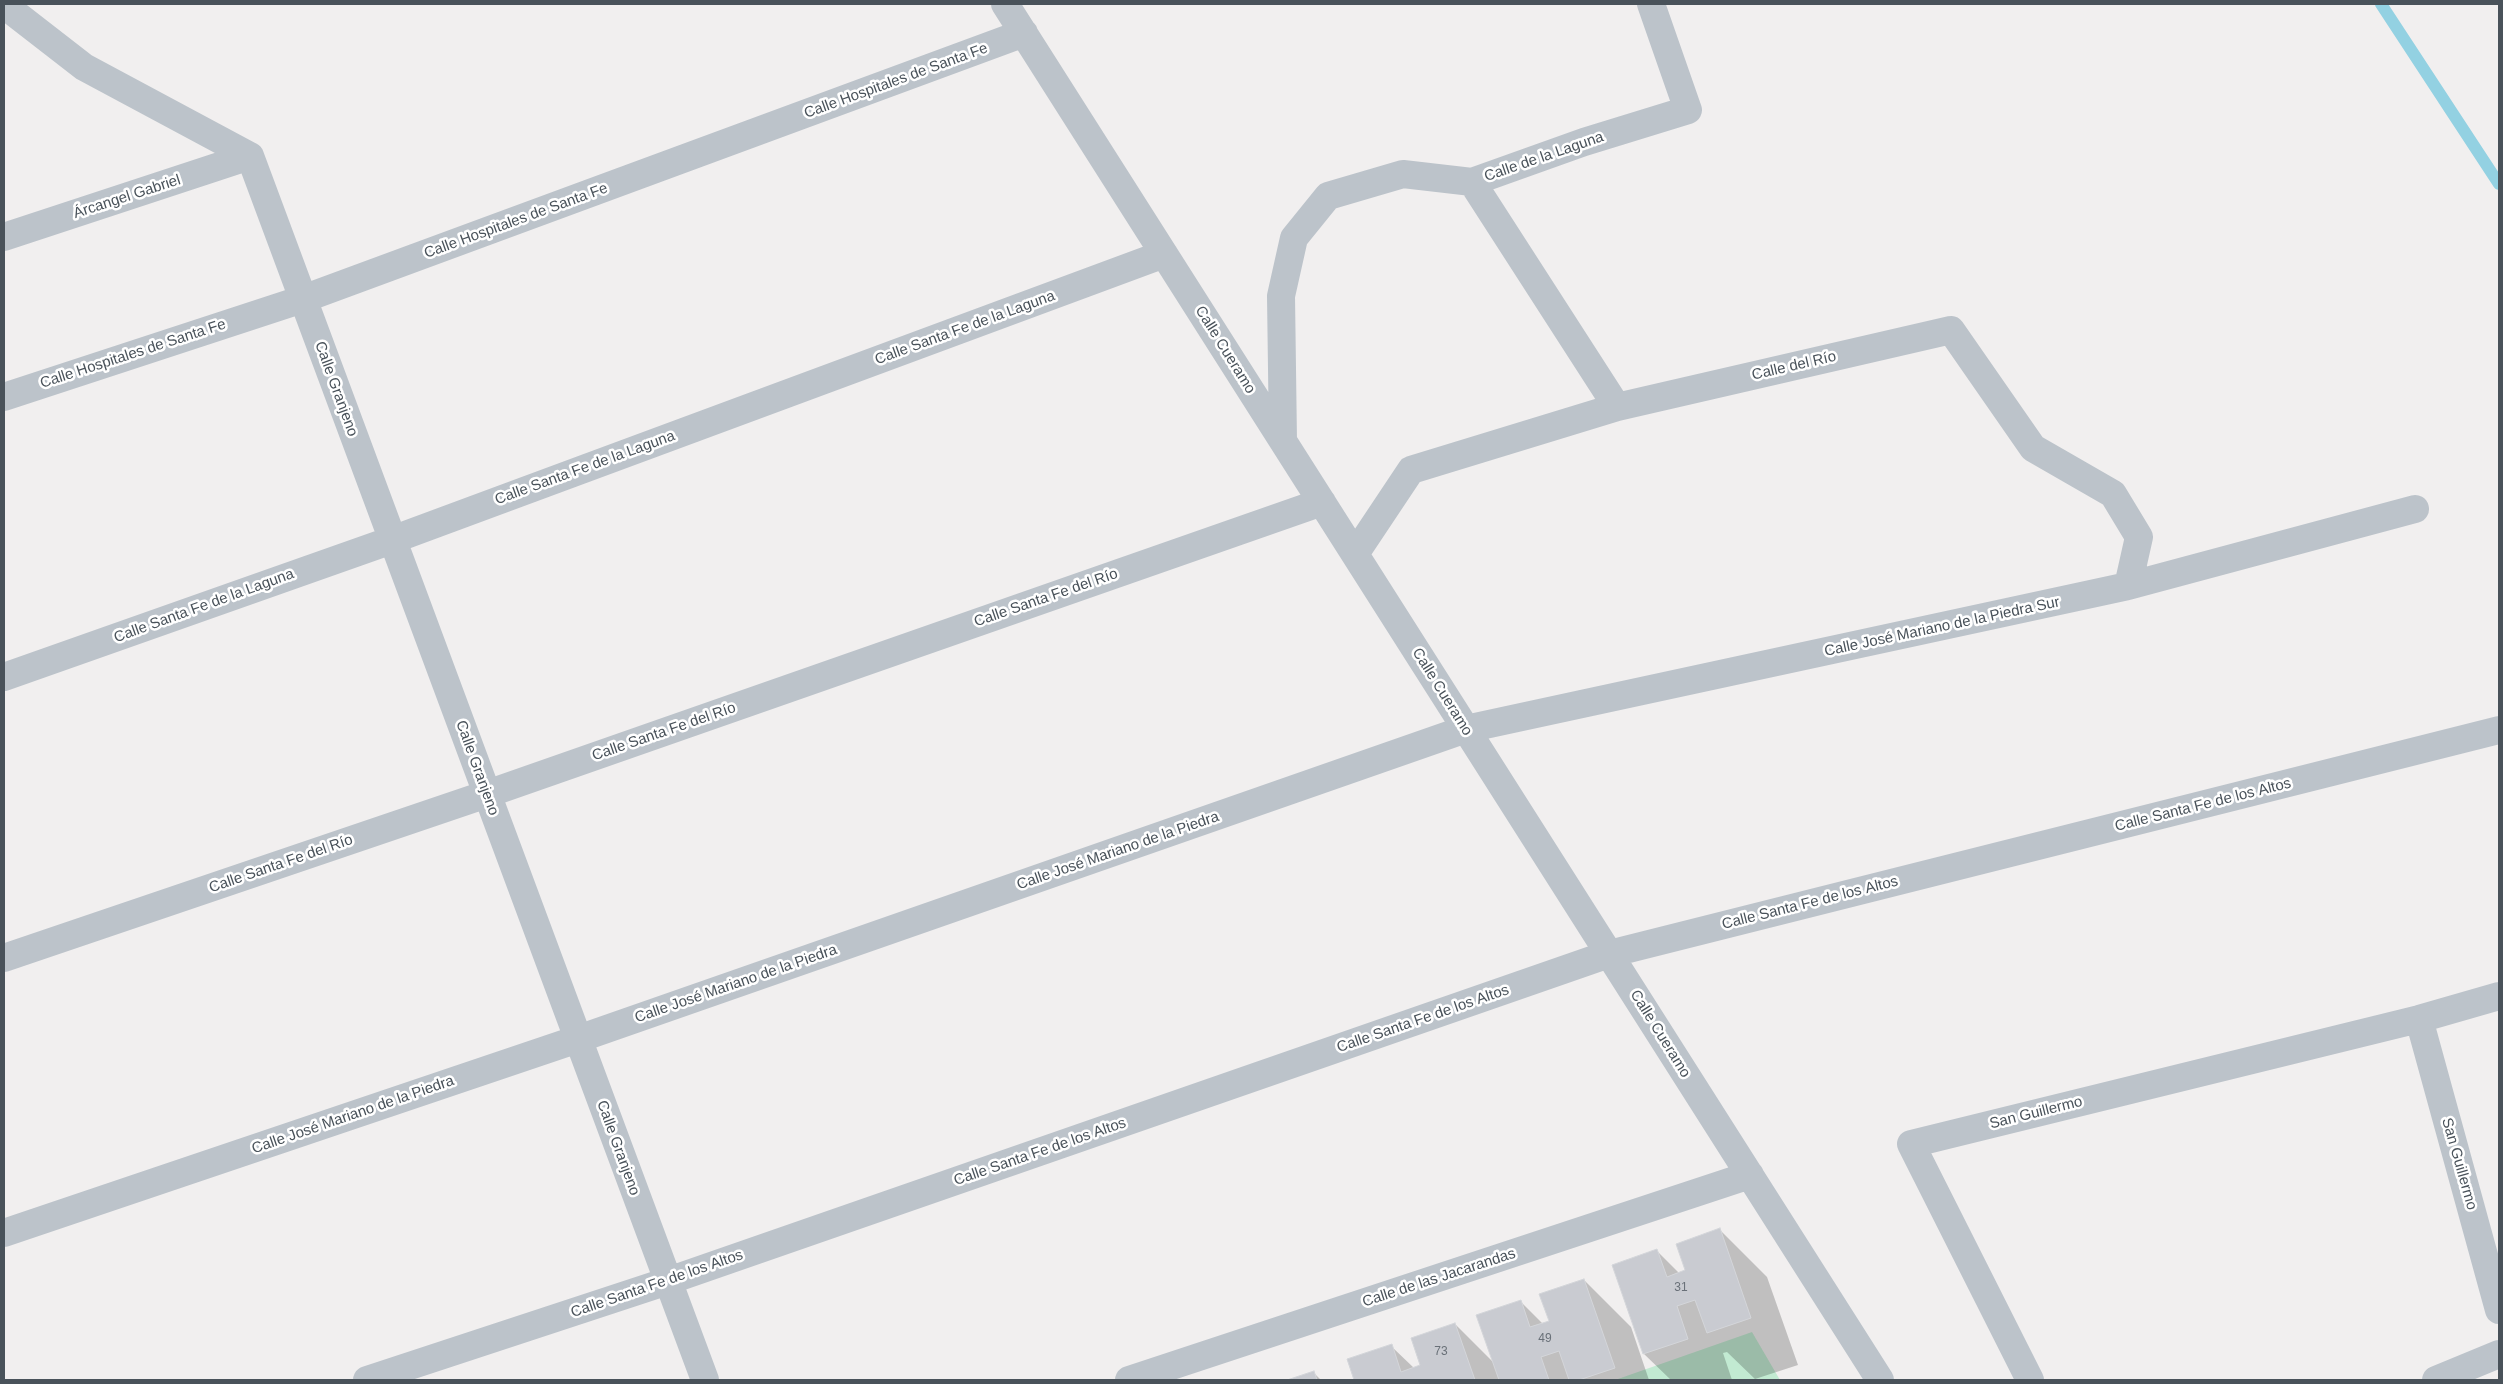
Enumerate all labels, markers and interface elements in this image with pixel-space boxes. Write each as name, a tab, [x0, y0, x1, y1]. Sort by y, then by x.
street label: Calle Hospitales de Santa Fe	[802, 39, 990, 123]
street label: Calle de la Laguna	[1482, 128, 1606, 186]
street label: Árcangel Gabriel	[71, 171, 183, 223]
street label: Calle Hospitales de Santa Fe	[422, 179, 610, 263]
street label: Calle Santa Fe de la Laguna	[873, 287, 1057, 369]
street label: Calle Cueramo	[1191, 303, 1259, 397]
street label: Calle Hospitales de Santa Fe	[38, 315, 228, 393]
street label: Calle Granjeno	[310, 339, 362, 439]
street label: Calle del Río	[1750, 348, 1838, 384]
street label: Calle Santa Fe de la Laguna	[493, 427, 677, 509]
street label: Calle Santa Fe de la Laguna	[112, 565, 296, 647]
street label: Calle Santa Fe del Río	[972, 565, 1120, 631]
street label: Calle José Mariano de la Piedra Sur	[1823, 593, 2061, 661]
street label: Calle Cueramo	[1408, 645, 1476, 739]
street label: Calle Santa Fe del Río	[590, 699, 738, 765]
street label: Calle Granjeno	[451, 718, 503, 818]
street label: Calle Santa Fe de los Altos	[2113, 774, 2293, 836]
street label: Calle José Mariano de la Piedra	[1015, 808, 1221, 894]
street label: Calle Santa Fe del Río	[207, 831, 355, 897]
street label: Calle Santa Fe de los Altos	[1720, 872, 1900, 934]
street label: Calle José Mariano de la Piedra	[633, 941, 839, 1027]
street label: Calle Santa Fe de los Altos	[1335, 981, 1511, 1057]
street label: Calle Cueramo	[1626, 987, 1694, 1081]
street label: Calle José Mariano de la Piedra	[250, 1072, 456, 1158]
street label: San Guillermo	[1988, 1093, 2084, 1133]
street label: Calle Granjeno	[592, 1098, 644, 1198]
street label: Calle Santa Fe de los Altos	[952, 1114, 1128, 1190]
street label: San Guillermo	[2437, 1116, 2481, 1212]
street label: Calle de las Jacarandas	[1360, 1245, 1518, 1311]
street label: Calle Santa Fe de los Altos	[569, 1246, 745, 1322]
house number: 31	[1674, 1281, 1688, 1295]
house number: 49	[1538, 1332, 1552, 1346]
house number: 73	[1434, 1345, 1448, 1359]

